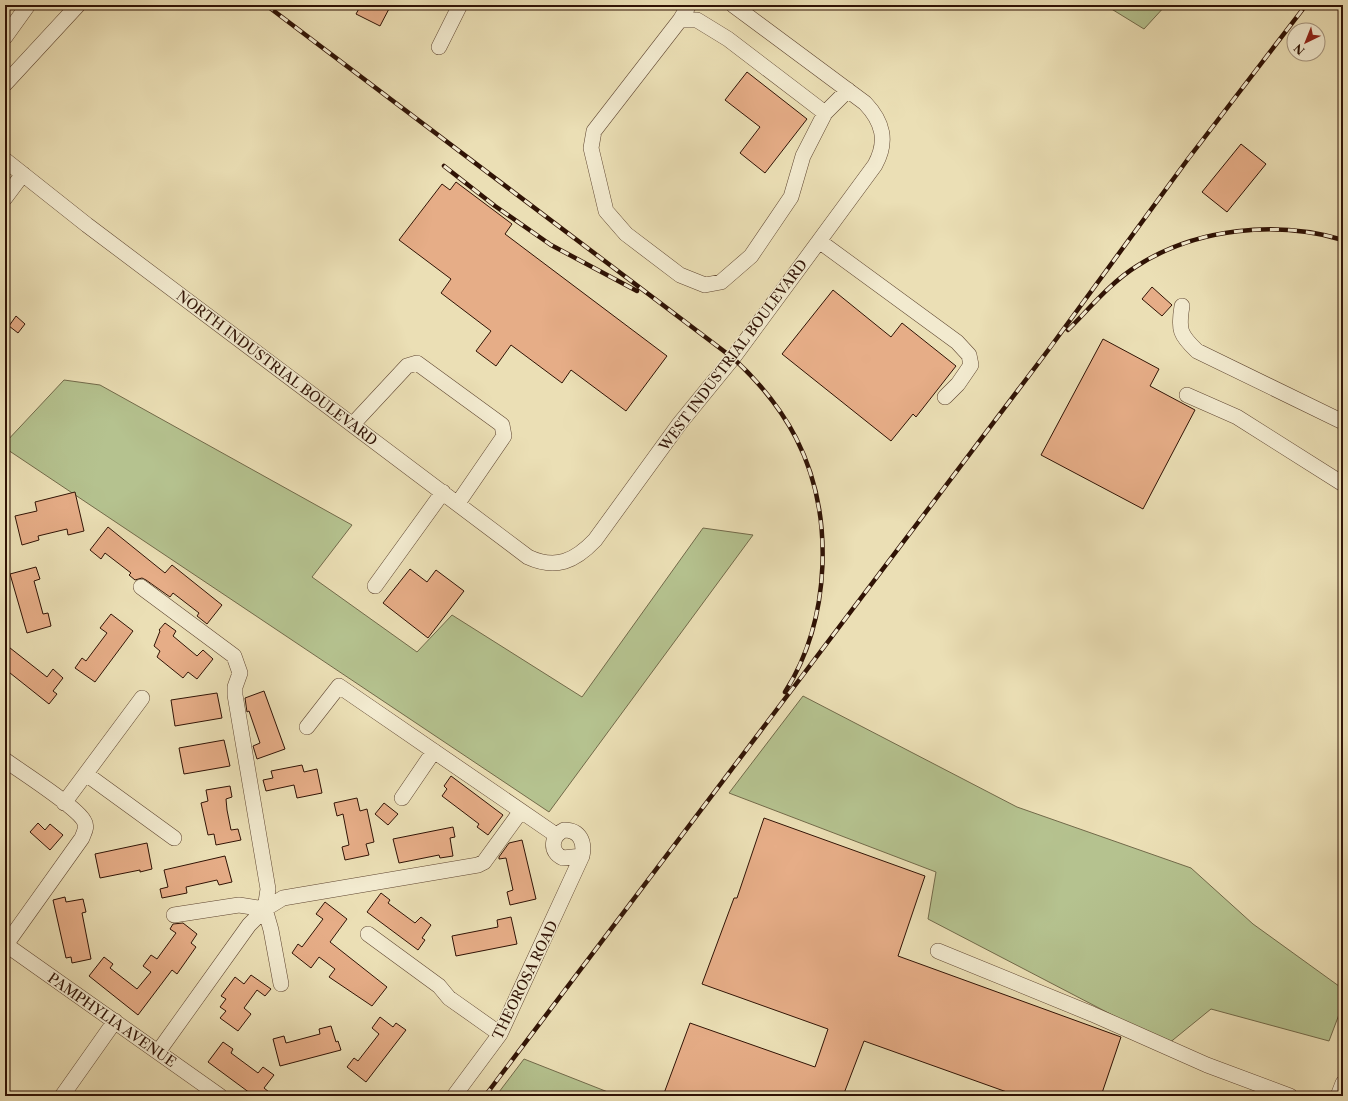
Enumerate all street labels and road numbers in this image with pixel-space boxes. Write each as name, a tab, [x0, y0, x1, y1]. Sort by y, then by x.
street label: WEST INDUSTRIAL BOULEVARD	[654, 256, 811, 455]
street label: NORTH INDUSTRIAL BOULEVARD	[173, 286, 381, 450]
street label: THEOROSA ROAD	[488, 918, 562, 1042]
street label: PAMPHYLIA AVENUE	[44, 969, 180, 1071]

